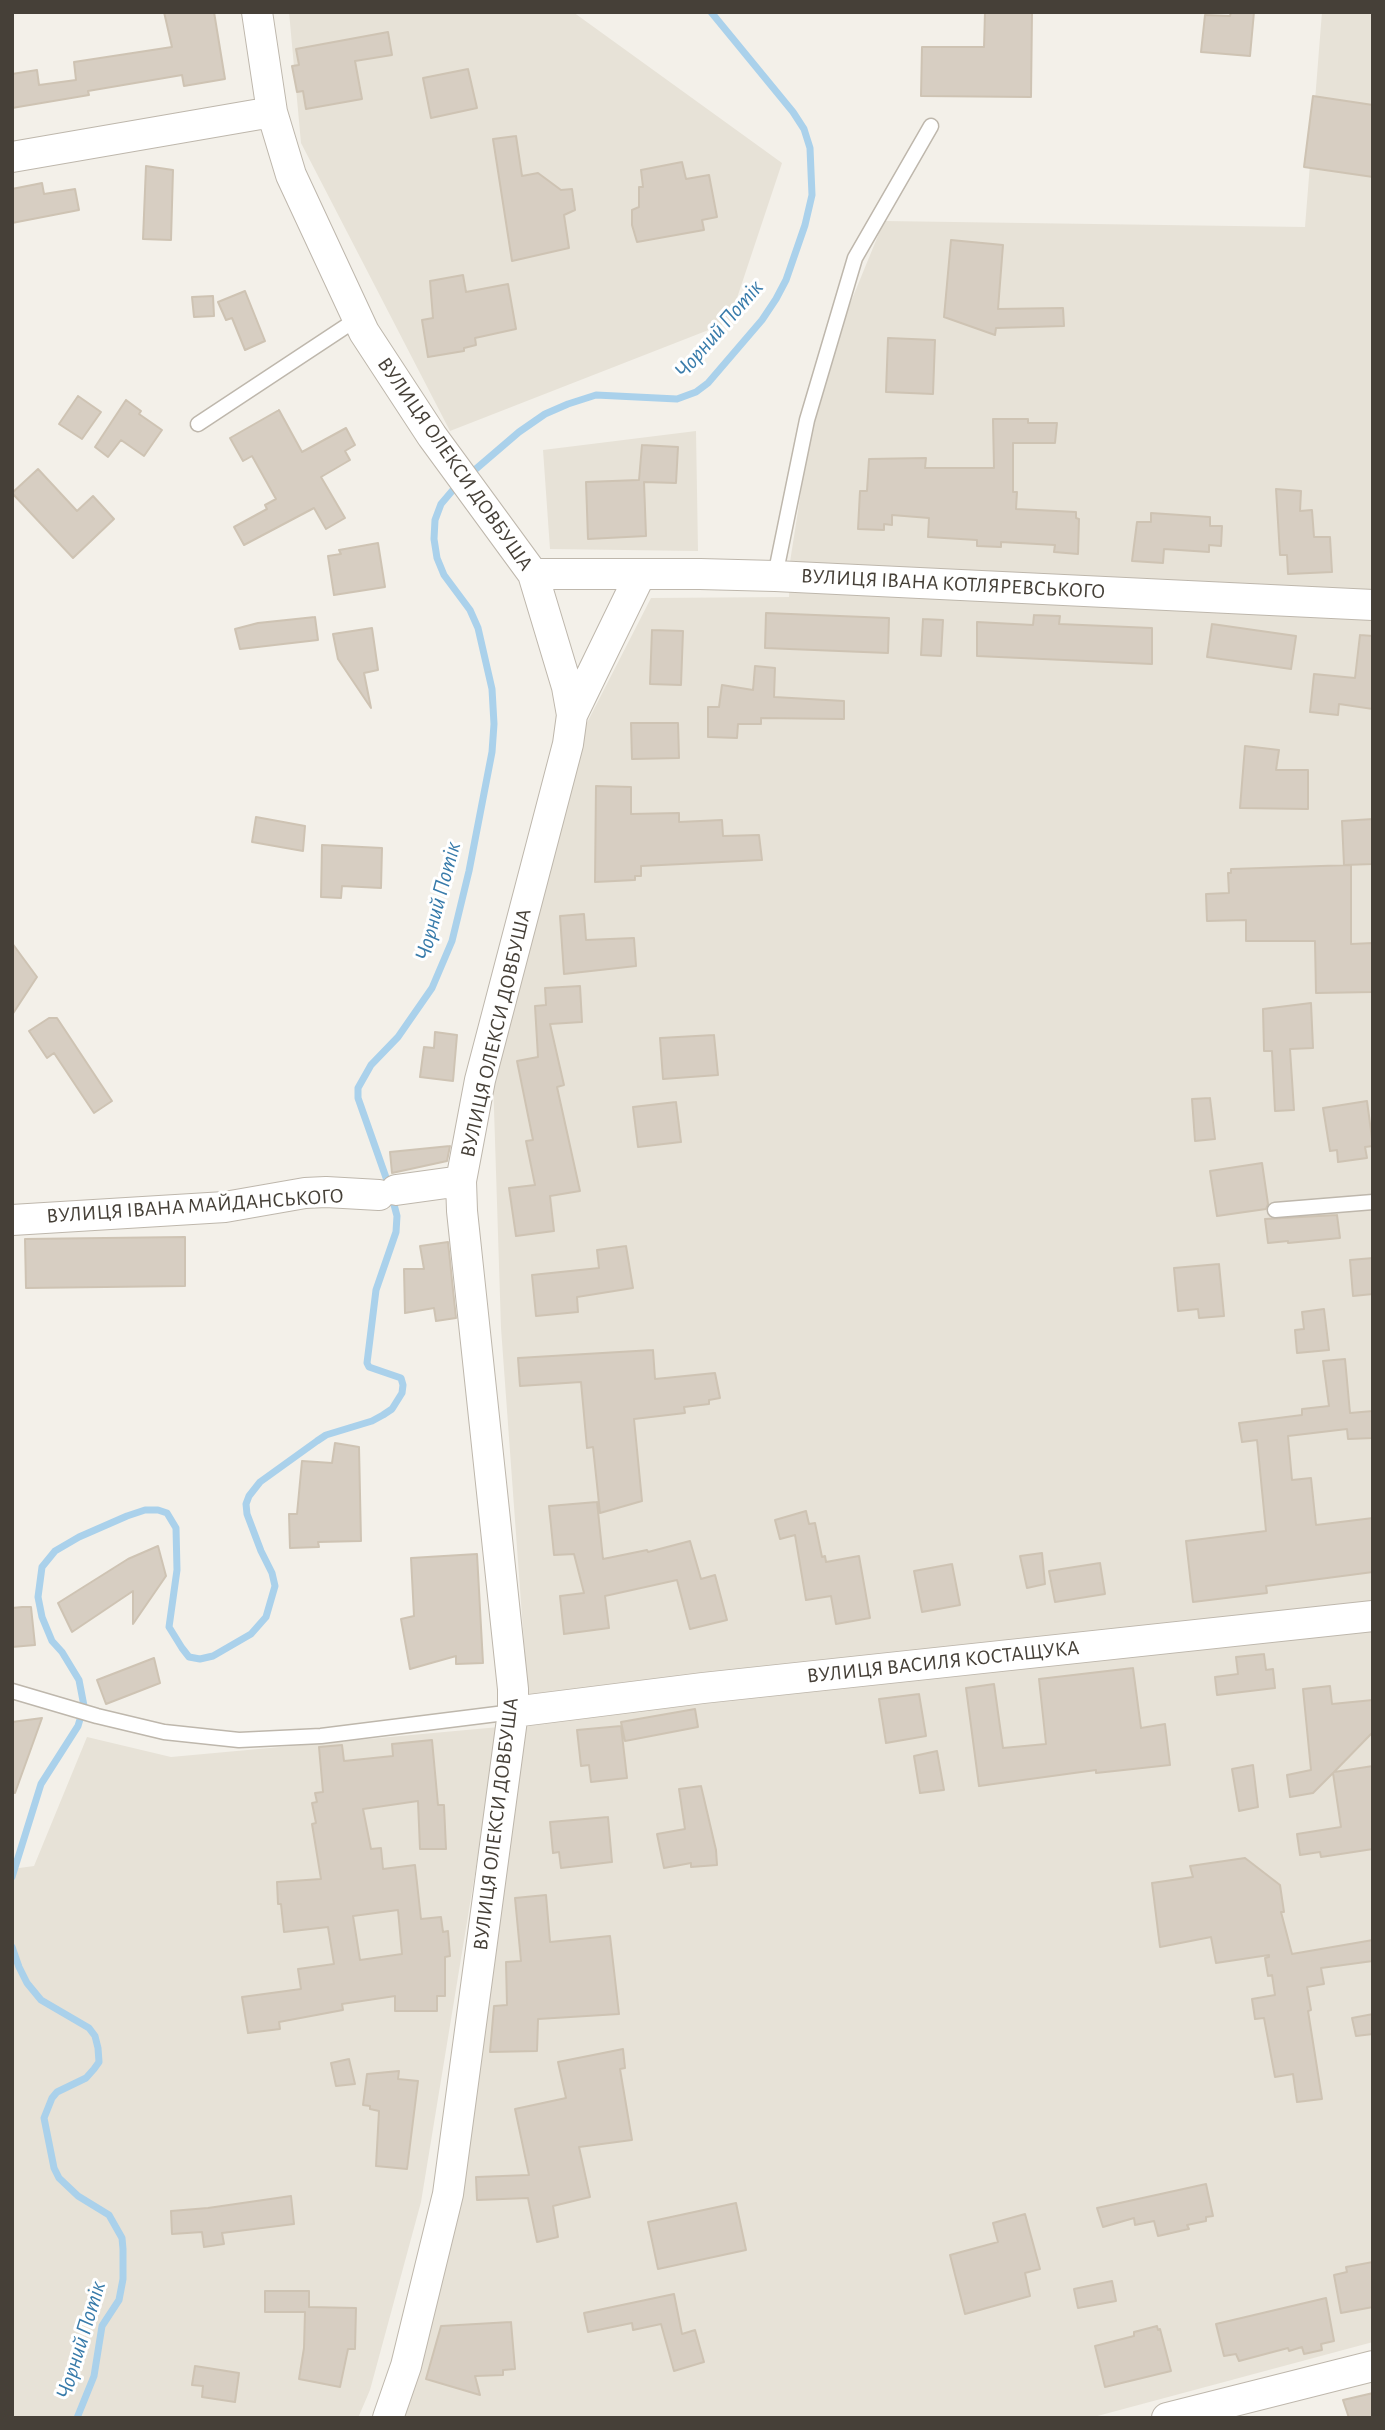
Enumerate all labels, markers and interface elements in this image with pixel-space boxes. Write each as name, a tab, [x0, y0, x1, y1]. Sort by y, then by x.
water label: Чорний Потік	[669, 274, 769, 384]
street label: ВУЛИЦЯ ОЛЕКСИ ДОВБУША	[372, 352, 538, 576]
street label: ВУЛИЦЯ ІВАНА КОТЛЯРЕВСЬКОГО	[800, 563, 1106, 605]
water label: Чорний Потік	[409, 839, 467, 963]
street label: ВУЛИЦЯ ОЛЕКСИ ДОВБУША	[455, 906, 537, 1160]
street label: ВУЛИЦЯ ІВАНА МАЙДАНСЬКОГО	[45, 1183, 345, 1229]
street label: ВУЛИЦЯ ВАСИЛЯ КОСТАЩУКА	[805, 1635, 1081, 1689]
street label: ВУЛИЦЯ ОЛЕКСИ ДОВБУША	[468, 1696, 524, 1952]
water label: Чорний Потік	[50, 2278, 112, 2402]

